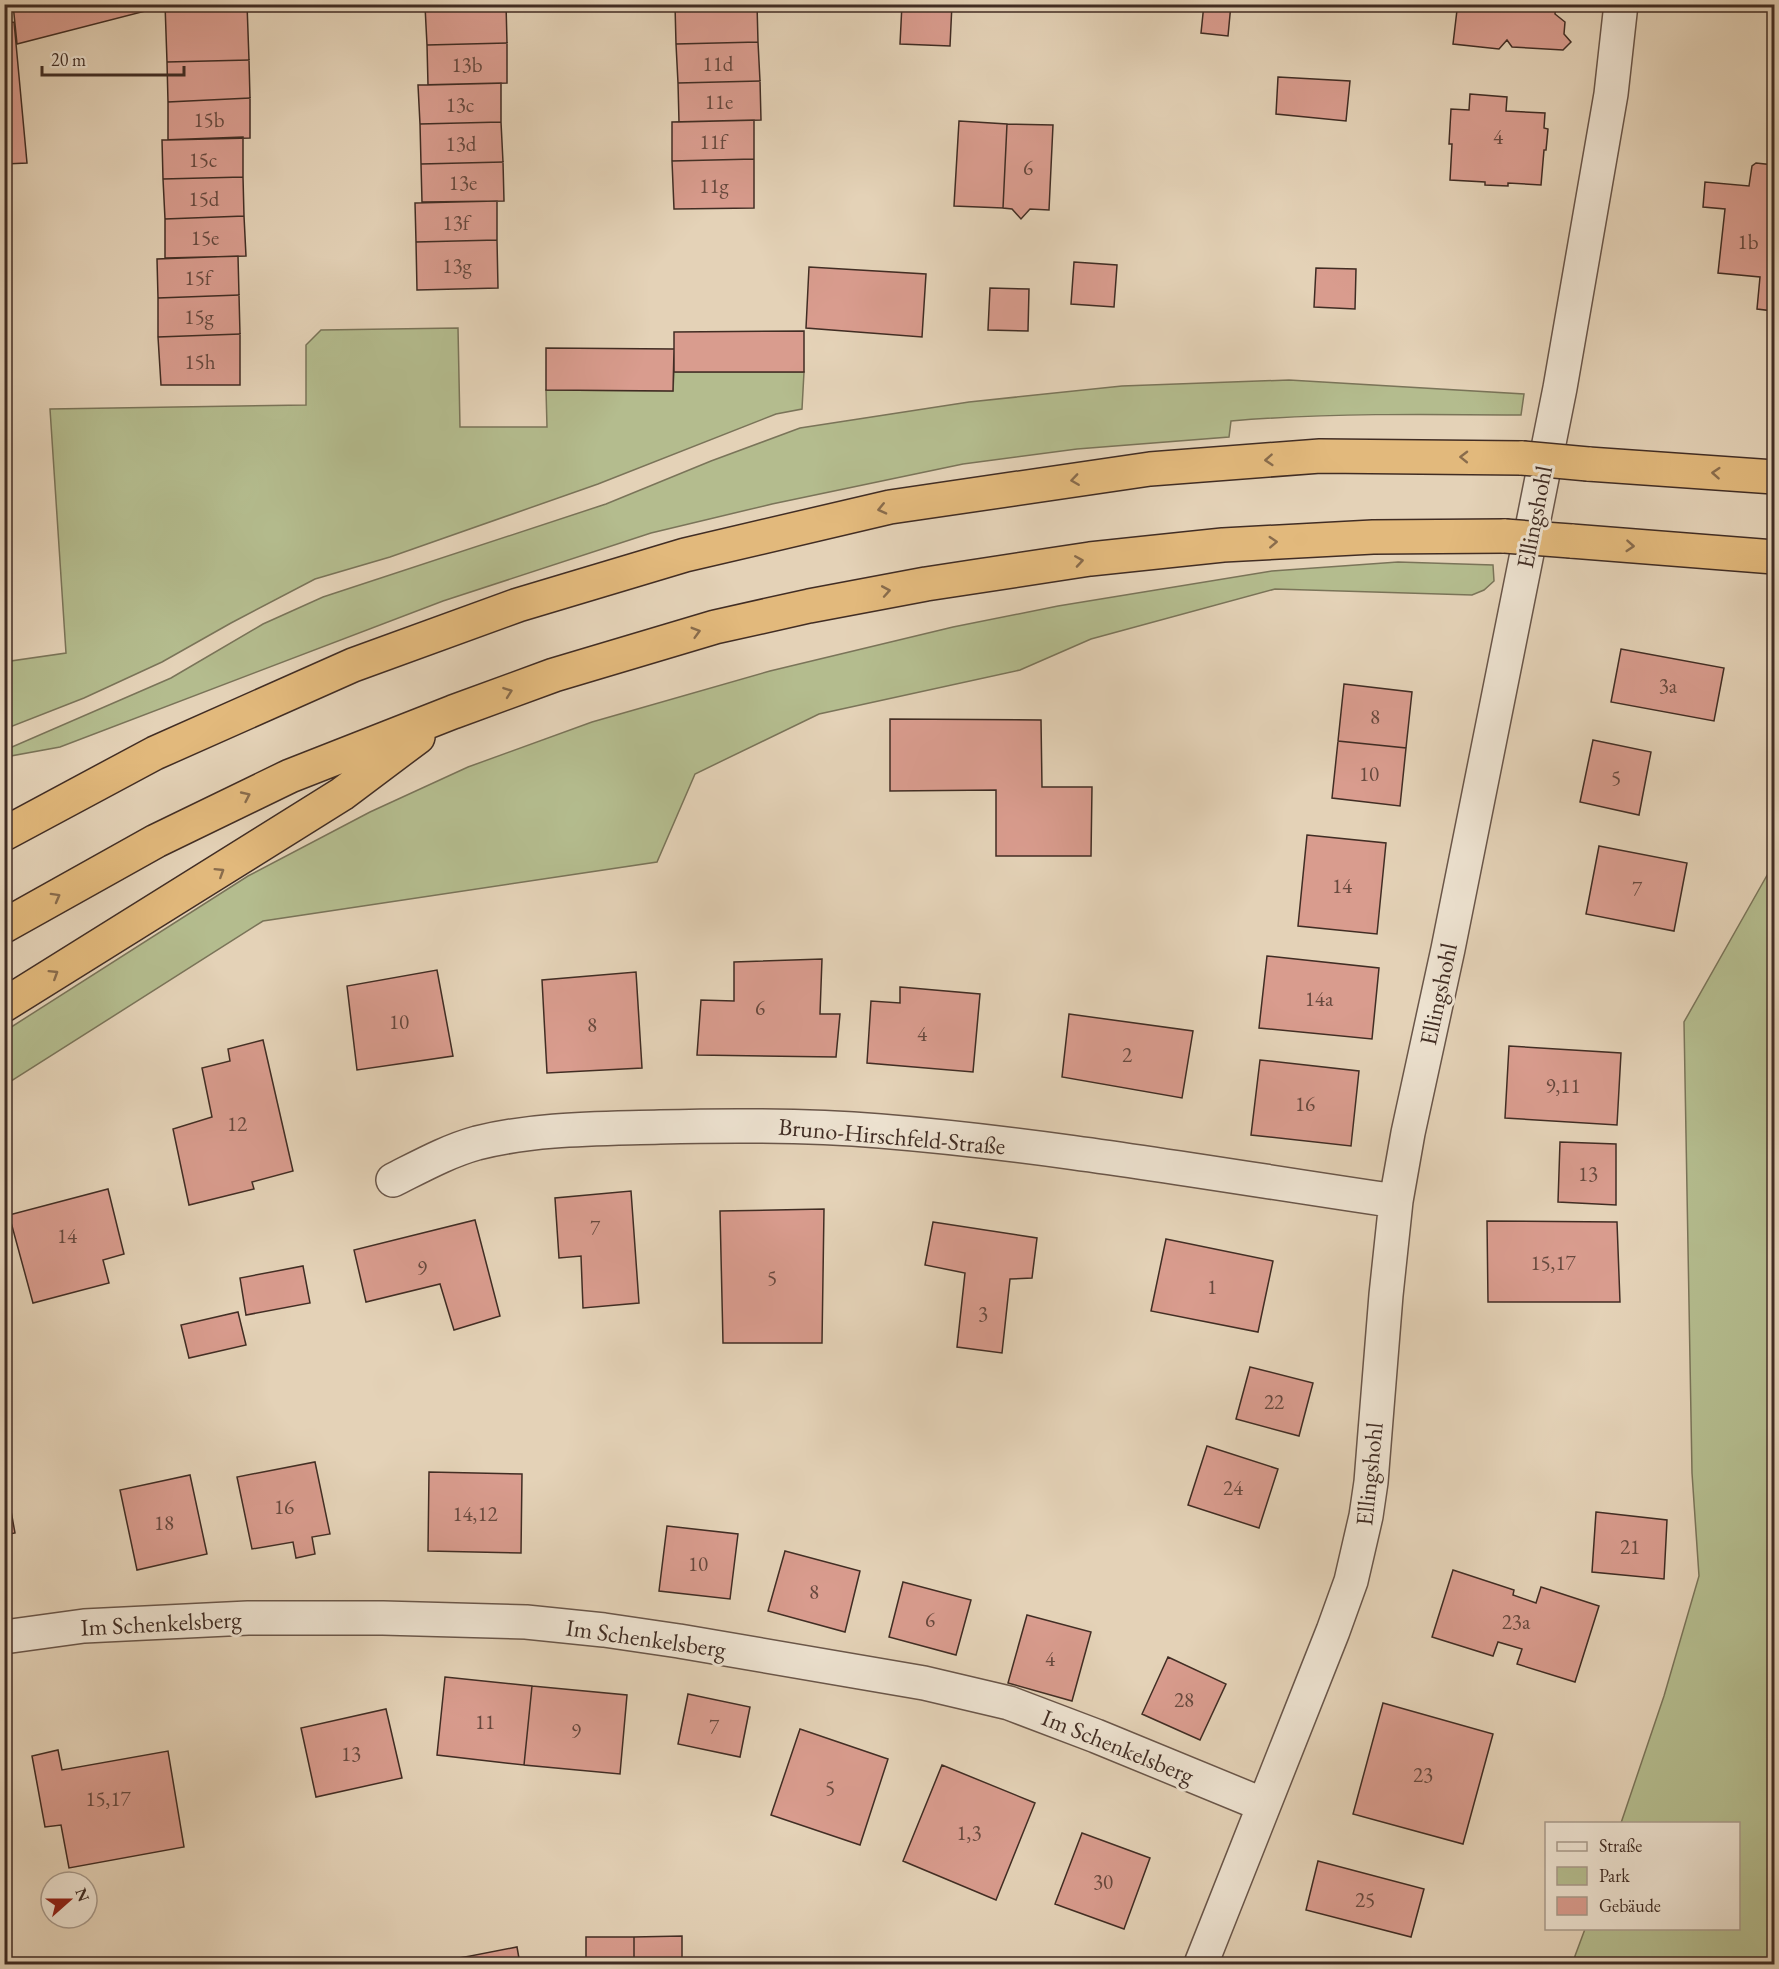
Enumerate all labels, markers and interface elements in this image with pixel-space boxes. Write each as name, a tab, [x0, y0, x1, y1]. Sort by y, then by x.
scale bar	[42, 39, 184, 77]
text: 20 m	[51, 48, 86, 71]
house number: 11d	[703, 50, 734, 77]
house number: 13b	[452, 51, 483, 78]
house number: 11e	[705, 88, 733, 115]
house number: 13c	[446, 91, 474, 118]
house number: 15b	[194, 106, 225, 133]
house number: 4	[1493, 123, 1504, 150]
house number: 11f	[700, 128, 729, 155]
house number: 13d	[446, 130, 477, 157]
house number: 15c	[189, 146, 217, 173]
house number: 6	[1023, 154, 1033, 181]
house number: 13e	[449, 169, 477, 196]
house number: 11g	[699, 172, 730, 199]
house number: 15d	[189, 185, 220, 212]
house number: 13f	[443, 209, 472, 236]
house number: 15e	[191, 224, 219, 251]
house number: 1b	[1738, 228, 1759, 255]
house number: 13g	[442, 252, 473, 279]
house number: 15f	[185, 264, 214, 291]
house number: 15g	[184, 303, 215, 330]
house number: 15h	[185, 348, 216, 375]
one-way arrow	[1459, 451, 1468, 463]
one-way arrow	[1264, 453, 1273, 466]
street label: Ellingshohl	[1509, 463, 1559, 571]
one-way arrow	[1712, 467, 1721, 480]
one-way arrow	[1070, 473, 1080, 485]
one-way arrow	[878, 502, 888, 515]
one-way arrow	[1269, 536, 1278, 549]
one-way arrow	[1625, 539, 1634, 552]
one-way arrow	[1074, 555, 1084, 567]
one-way arrow	[882, 586, 891, 598]
one-way arrow	[691, 627, 701, 640]
house number: 3a	[1659, 672, 1678, 699]
one-way arrow	[502, 687, 512, 700]
house number: 8	[1370, 703, 1380, 730]
house number: 10	[1359, 760, 1379, 787]
house number: 5	[1611, 764, 1621, 791]
one-way arrow	[240, 792, 251, 804]
one-way arrow	[214, 867, 224, 879]
house number: 14	[1332, 872, 1353, 899]
house number: 7	[1632, 875, 1643, 902]
one-way arrow	[49, 893, 60, 904]
street label: Ellingshohl	[1412, 940, 1464, 1048]
one-way arrow	[48, 970, 58, 982]
house number: 14a	[1305, 985, 1334, 1012]
house number: 6	[755, 994, 765, 1021]
house number: 10	[389, 1008, 409, 1035]
house number: 8	[587, 1011, 597, 1038]
house number: 4	[917, 1020, 928, 1047]
house number: 2	[1122, 1041, 1132, 1068]
house number: 9,11	[1545, 1072, 1581, 1099]
house number: 16	[1295, 1090, 1315, 1117]
house number: 12	[227, 1110, 247, 1137]
street label: Bruno-Hirschfeld-Straße	[777, 1111, 1007, 1161]
house number: 13	[1578, 1160, 1598, 1187]
house number: 7	[590, 1214, 601, 1241]
house number: 14	[57, 1222, 78, 1249]
house number: 15,17	[1530, 1249, 1576, 1276]
house number: 9	[417, 1254, 427, 1281]
house number: 5	[767, 1264, 777, 1291]
house number: 1	[1207, 1273, 1217, 1300]
house number: 3	[978, 1300, 988, 1327]
house number: 22	[1264, 1388, 1284, 1415]
street label: Ellingshohl	[1348, 1421, 1390, 1527]
house number: 24	[1223, 1474, 1244, 1501]
house number: 16	[274, 1493, 294, 1520]
house number: 14,12	[452, 1500, 498, 1527]
house number: 18	[154, 1509, 174, 1536]
house number: 21	[1620, 1533, 1640, 1560]
house number: 10	[688, 1550, 708, 1577]
house number: 8	[809, 1578, 819, 1605]
street label: Im Schenkelsberg	[80, 1603, 243, 1643]
house number: 6	[925, 1606, 935, 1633]
house number: 23a	[1502, 1608, 1531, 1635]
street label: Im Schenkelsberg	[564, 1611, 729, 1665]
house number: 4	[1045, 1645, 1056, 1672]
house number: 28	[1174, 1686, 1194, 1713]
street label: Im Schenkelsberg	[1037, 1701, 1199, 1791]
house number: 11	[475, 1708, 495, 1735]
house number: 7	[709, 1713, 720, 1740]
house number: 9	[571, 1717, 581, 1744]
house number: 13	[341, 1740, 361, 1767]
house number: 23	[1413, 1761, 1433, 1788]
house number: 5	[825, 1774, 835, 1801]
house number: 15,17	[85, 1785, 131, 1812]
house number: 1,3	[957, 1819, 982, 1846]
legend	[1545, 1822, 1740, 1930]
text: Straße	[1599, 1834, 1642, 1857]
text: Park	[1599, 1864, 1630, 1887]
house number: 30	[1093, 1868, 1113, 1895]
north arrow	[39, 1870, 99, 1930]
text: N	[70, 1885, 95, 1905]
house number: 25	[1355, 1886, 1375, 1913]
text: Gebäude	[1599, 1894, 1661, 1917]

